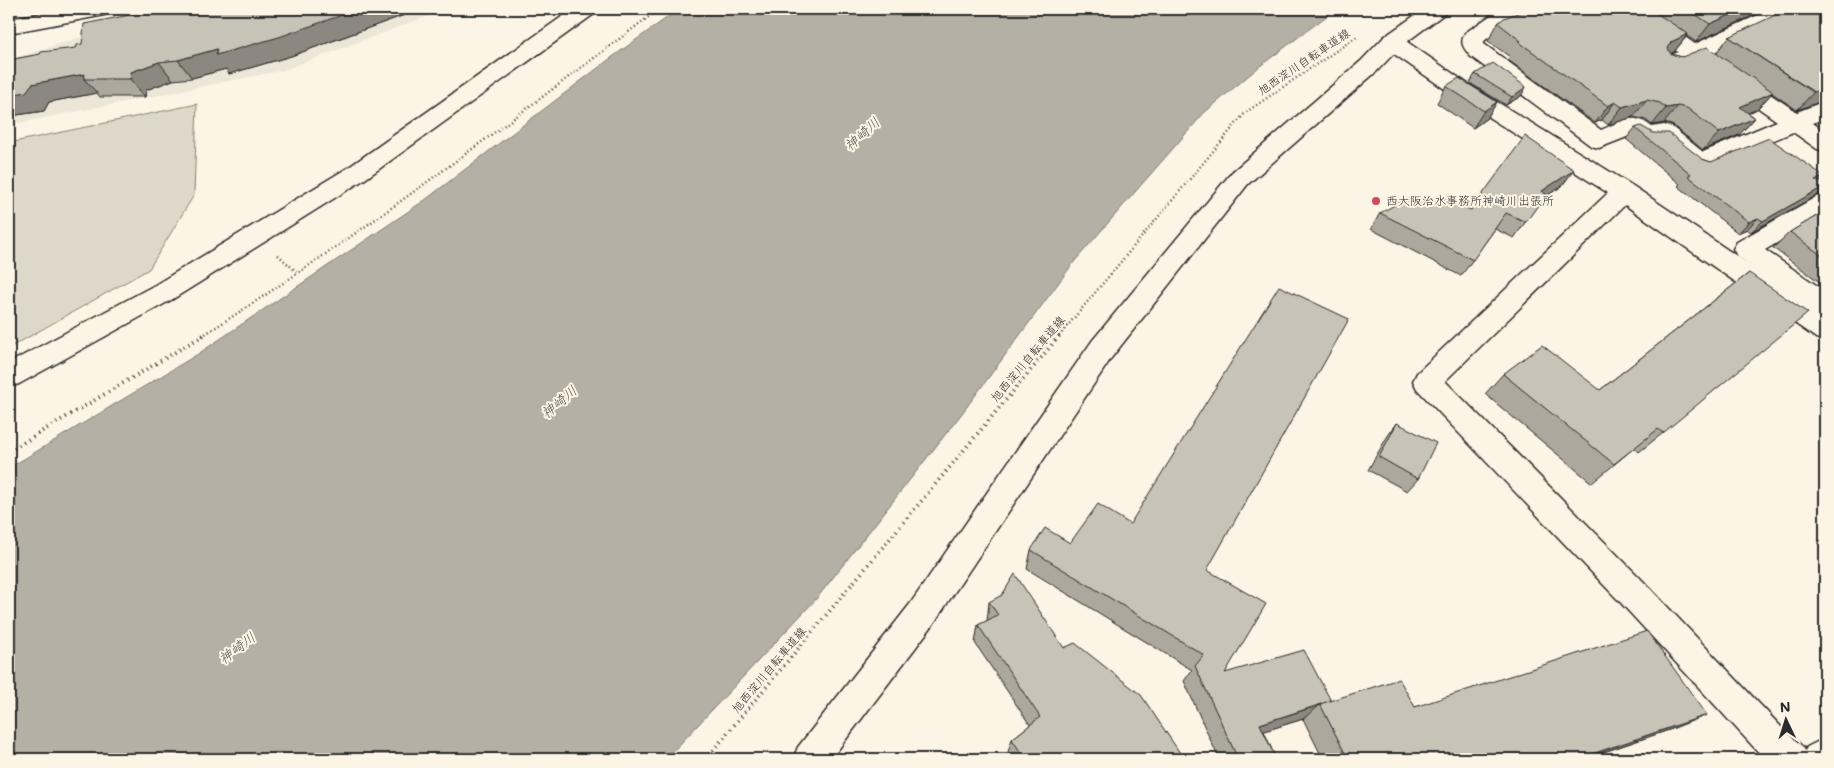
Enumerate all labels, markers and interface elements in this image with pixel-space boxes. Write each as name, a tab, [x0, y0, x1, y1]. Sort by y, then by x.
street label: 旭西淀川自転車道線	[1254, 24, 1353, 98]
water label: 神崎川	[840, 113, 884, 155]
place label: 西大阪治水事務所神崎川出張所	[1386, 192, 1554, 208]
marker: 西大阪治水事務所神崎川出張所	[1370, 195, 1382, 207]
street label: 旭西淀川自転車道線	[986, 312, 1068, 405]
water label: 神崎川	[536, 381, 581, 422]
street label: 旭西淀川自転車道線	[727, 623, 809, 716]
water label: 神崎川	[214, 627, 259, 668]
north arrow	[1762, 696, 1812, 746]
text: N	[1779, 697, 1791, 716]

